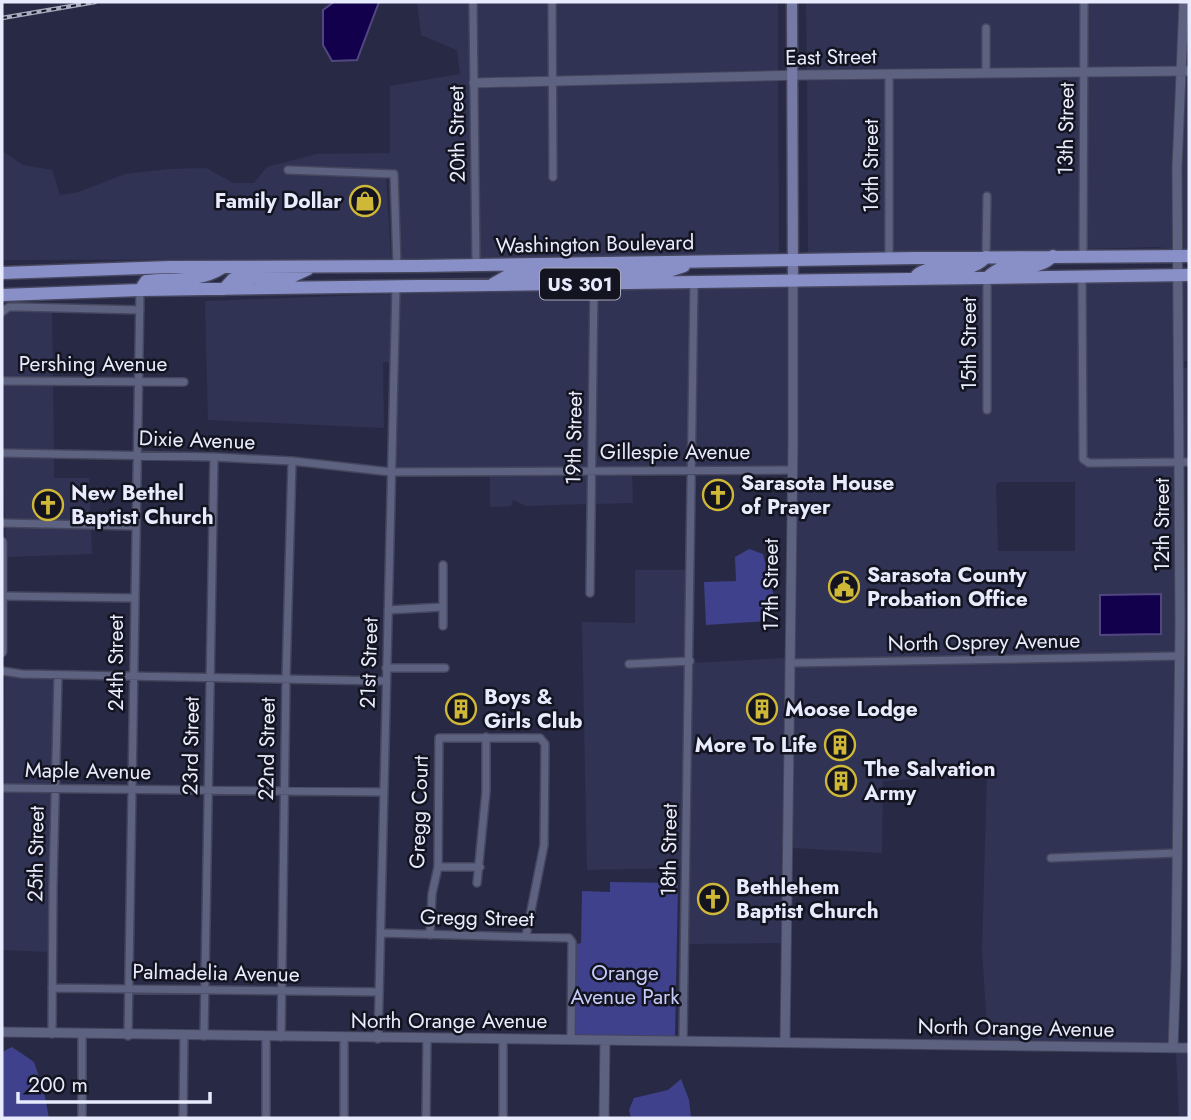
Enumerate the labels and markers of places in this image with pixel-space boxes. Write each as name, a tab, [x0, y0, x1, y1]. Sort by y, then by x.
shop icon: Family Dollar	[348, 184, 382, 218]
place label: Family Dollar	[215, 186, 342, 216]
place label: Sarasota House of Prayer	[741, 468, 894, 522]
place label: New Bethel Baptist Church	[71, 478, 214, 532]
church icon: Sarasota House of Prayer	[701, 478, 735, 512]
church icon: New Bethel Baptist Church	[31, 488, 65, 522]
place label: Sarasota County Probation Office	[867, 560, 1028, 614]
public building icon: Sarasota County Probation Office	[827, 570, 861, 604]
place label: Boys & Girls Club	[484, 682, 583, 736]
building icon: Boys & Girls Club	[444, 692, 478, 726]
building icon: Moose Lodge	[745, 692, 779, 726]
place label: Moose Lodge	[785, 694, 918, 724]
building icon: More To Life	[823, 728, 857, 762]
place label: More To Life	[695, 730, 817, 760]
place label: The Salvation Army	[863, 754, 996, 808]
building icon: The Salvation Army	[824, 764, 858, 798]
place label: Bethlehem Baptist Church	[736, 872, 879, 926]
church icon: Bethlehem Baptist Church	[696, 882, 730, 916]

